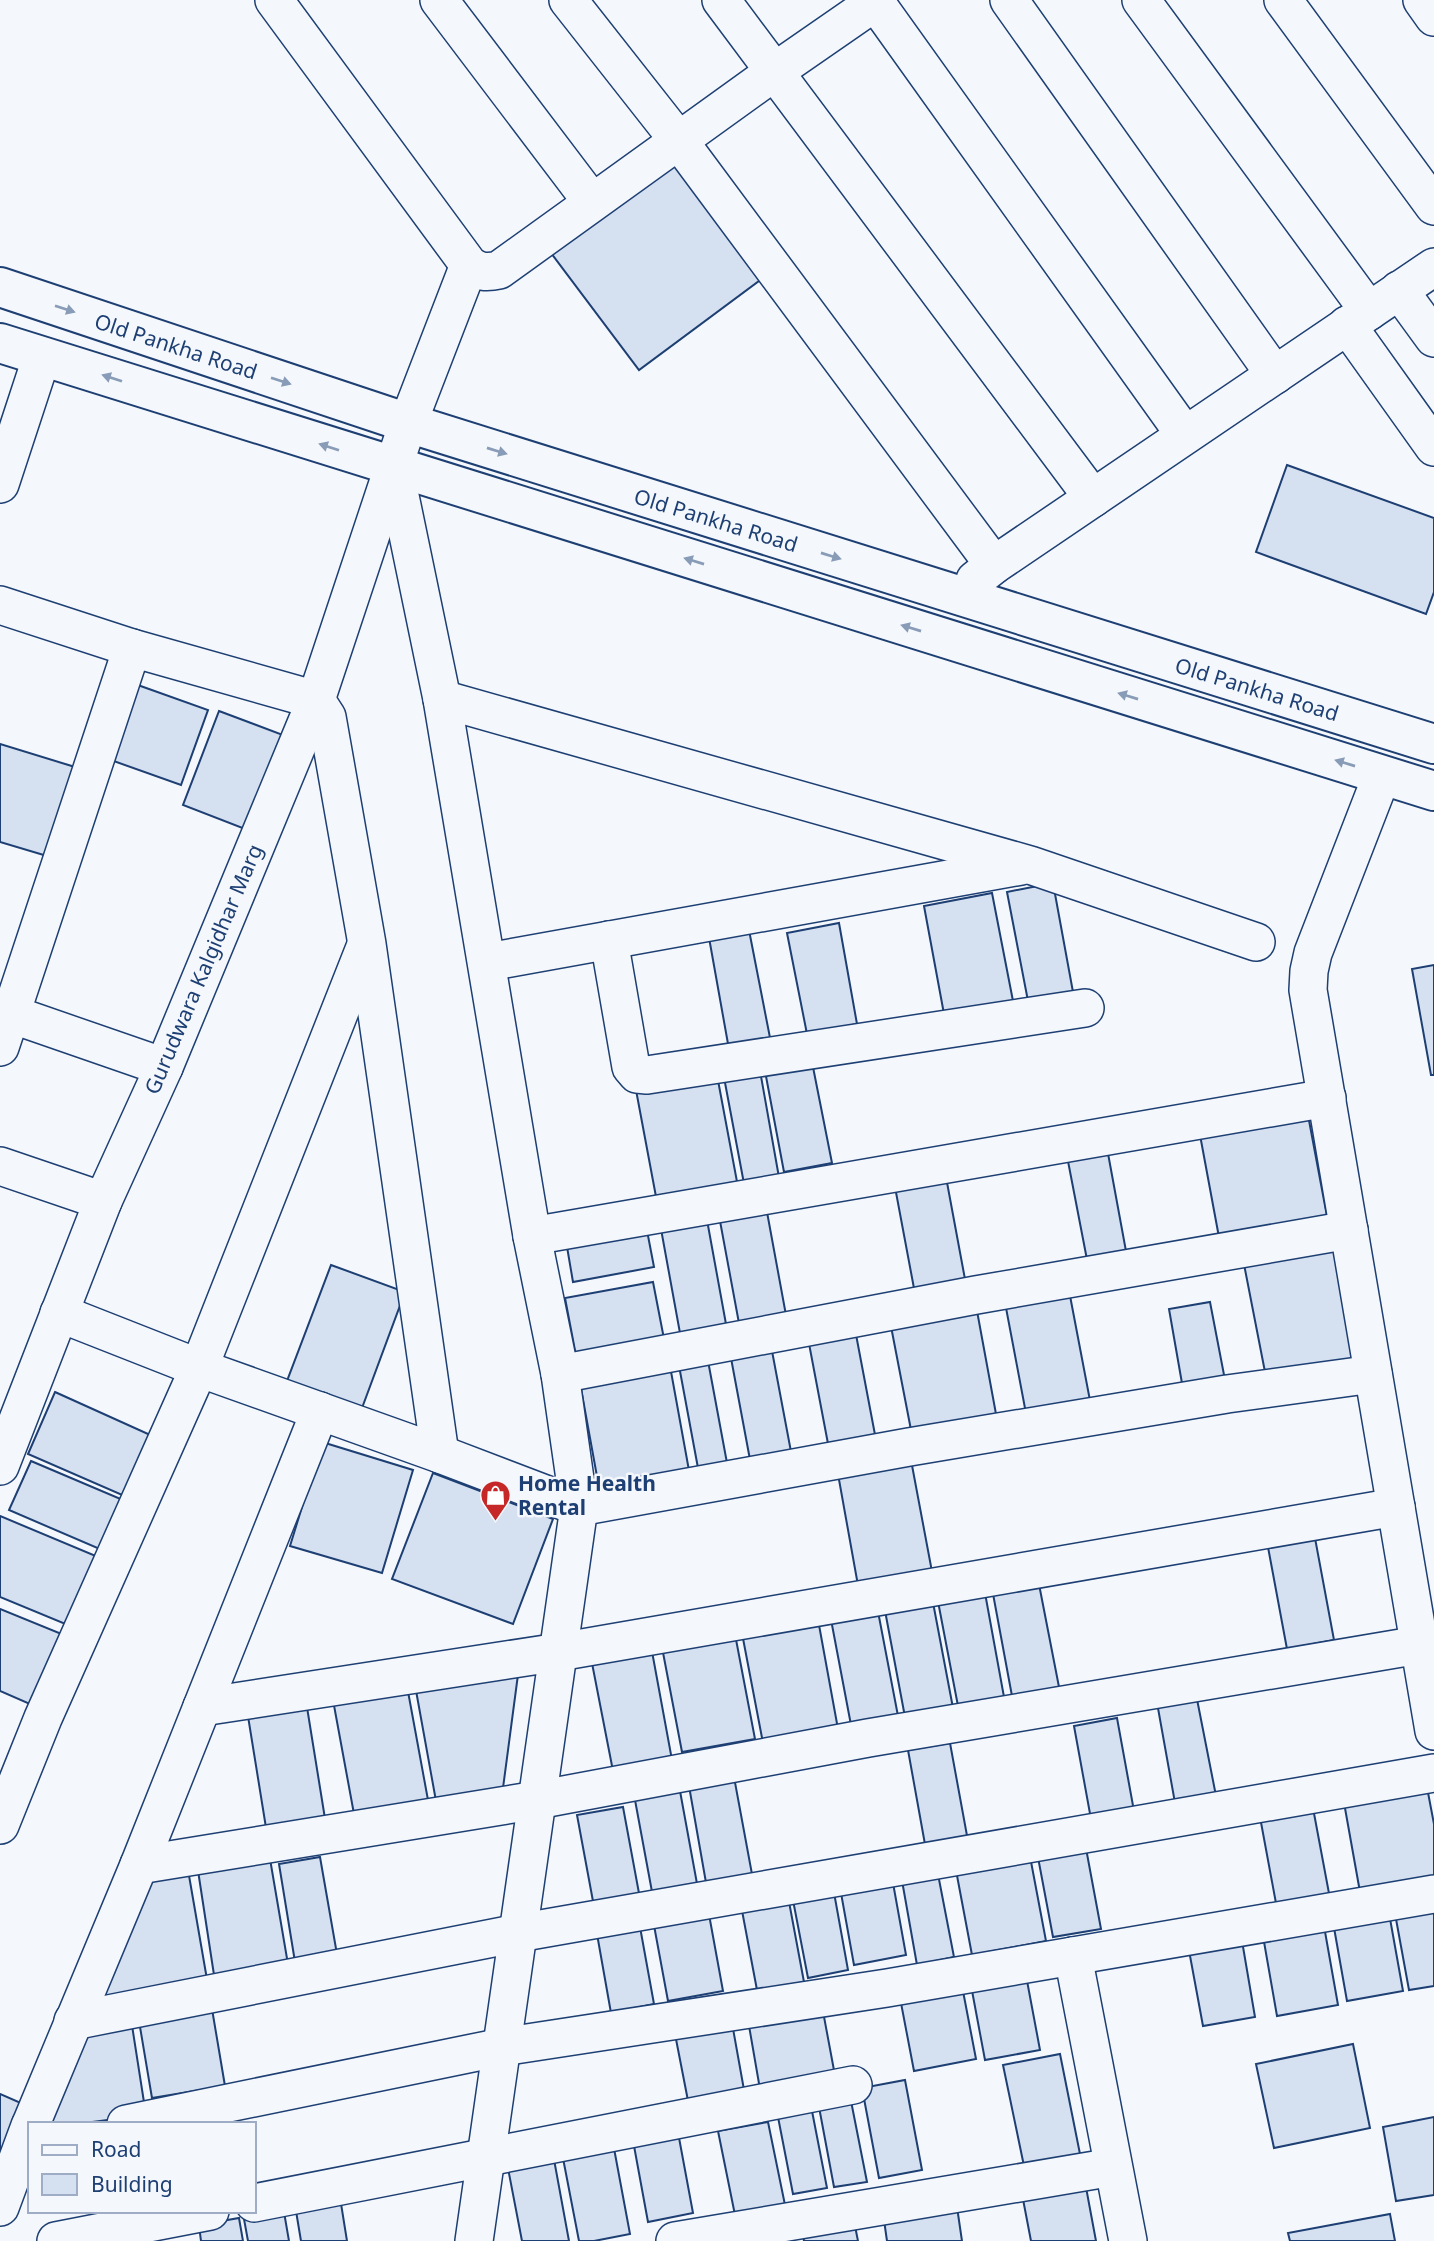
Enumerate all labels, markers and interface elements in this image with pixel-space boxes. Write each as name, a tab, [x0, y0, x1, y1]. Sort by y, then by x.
one-way arrow	[54, 304, 75, 315]
street label: Old Pankha Road	[91, 306, 261, 386]
one-way arrow	[101, 373, 122, 383]
one-way arrow	[270, 376, 291, 387]
one-way arrow	[318, 441, 339, 451]
one-way arrow	[487, 446, 508, 457]
street label: Old Pankha Road	[631, 482, 801, 558]
one-way arrow	[821, 551, 842, 561]
one-way arrow	[683, 555, 704, 565]
one-way arrow	[900, 623, 921, 633]
street label: Old Pankha Road	[1172, 651, 1342, 727]
one-way arrow	[1118, 690, 1139, 700]
one-way arrow	[1335, 758, 1356, 768]
street label: Gurudwara Kalgidhar Marg	[138, 840, 268, 1098]
place label: Home Health Rental	[518, 1469, 656, 1521]
shop icon: Home Health Rental	[478, 1478, 512, 1522]
legend	[28, 2122, 256, 2213]
text: Road	[91, 2135, 141, 2163]
text: Building	[91, 2170, 173, 2198]

